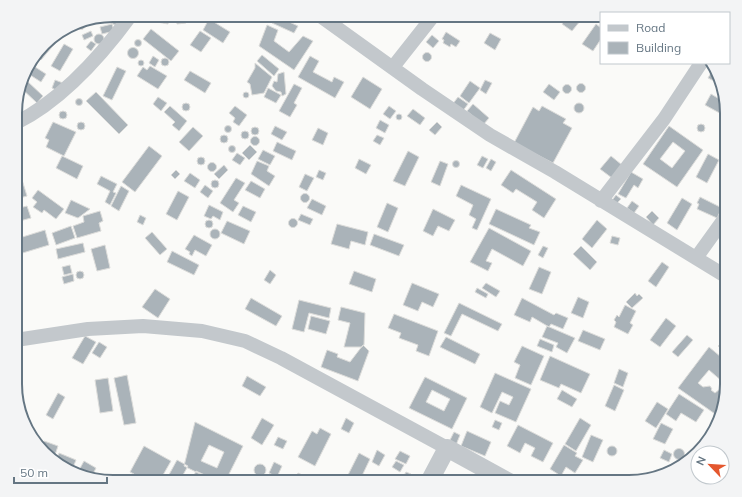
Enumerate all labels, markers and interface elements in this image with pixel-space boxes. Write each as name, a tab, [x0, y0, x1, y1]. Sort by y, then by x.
legend	[600, 12, 730, 64]
text: Road	[636, 20, 665, 35]
text: Building	[636, 40, 681, 55]
north arrow	[690, 445, 730, 485]
text: N	[693, 454, 709, 467]
scale bar	[14, 459, 107, 485]
text: 50 m	[20, 465, 48, 480]

